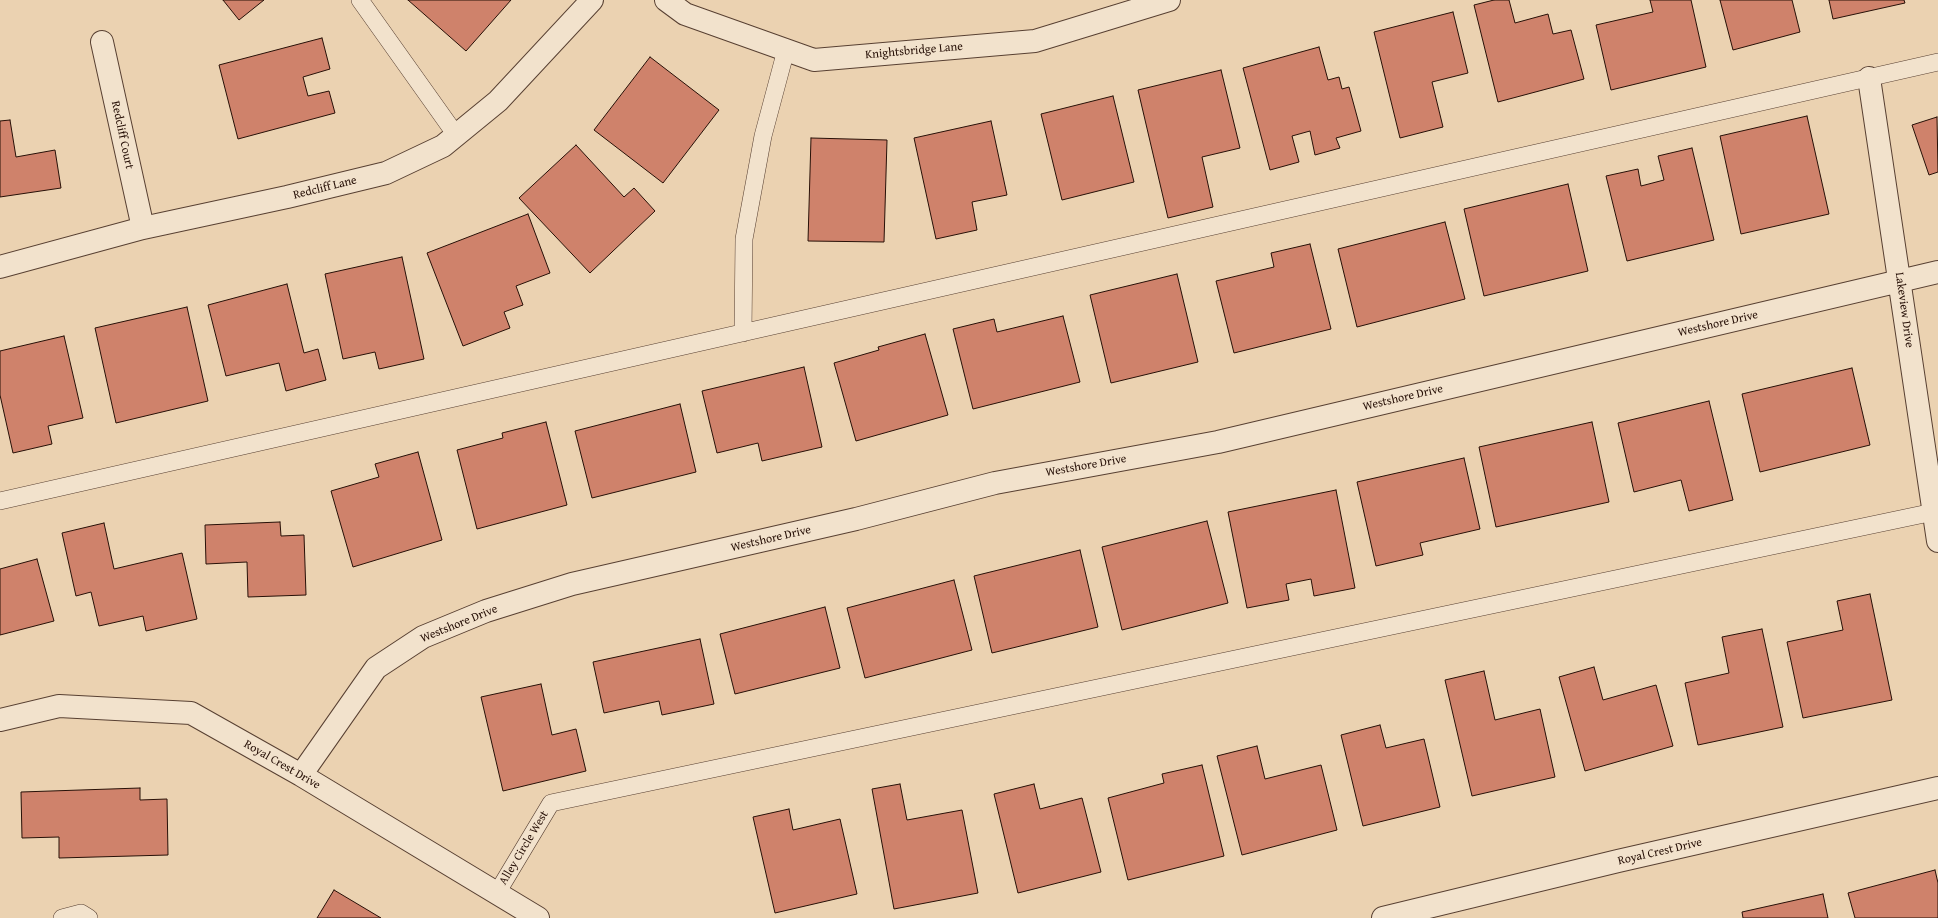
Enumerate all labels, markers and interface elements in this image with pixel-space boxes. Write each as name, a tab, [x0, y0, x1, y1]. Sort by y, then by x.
street label: Knightsbridge Lane	[865, 40, 963, 62]
street label: Redcliff Court	[108, 100, 136, 170]
street label: Redcliff Lane	[292, 173, 358, 203]
street label: Lakeview Drive	[1892, 271, 1916, 349]
street label: Westshore Drive	[1676, 308, 1760, 340]
street label: Westshore Drive	[1361, 382, 1445, 414]
street label: Westshore Drive	[1044, 452, 1128, 480]
street label: Westshore Drive	[729, 523, 813, 555]
street label: Westshore Drive	[418, 602, 500, 646]
street label: Royal Crest Drive	[241, 737, 323, 793]
street label: Alley Circle West	[496, 808, 552, 888]
street label: Royal Crest Drive	[1616, 835, 1704, 869]

